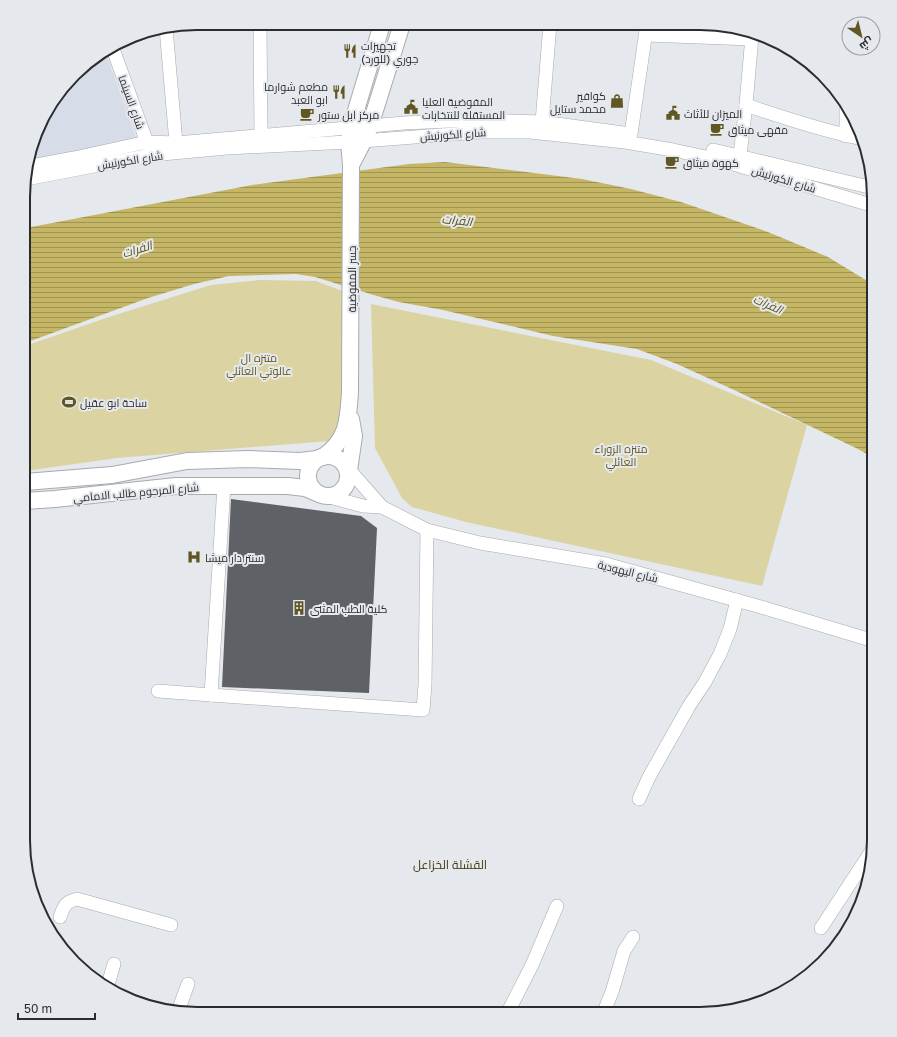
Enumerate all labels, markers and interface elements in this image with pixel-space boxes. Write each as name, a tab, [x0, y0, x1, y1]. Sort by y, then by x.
north arrow	[841, 16, 881, 56]
text: ش	[857, 34, 877, 54]
place label: تجهيزات جوري (للورد)	[361, 39, 418, 68]
restaurant icon: تجهيزات جوري (للورد)	[342, 43, 358, 59]
street label: شارع السينما	[114, 73, 148, 132]
place label: مطعم شوارما ابو العبد	[264, 80, 328, 107]
restaurant icon: مطعم شوارما ابو العبد	[331, 84, 347, 100]
place label: كوافير محمد ستايل	[550, 89, 606, 116]
shop icon: كوافير محمد ستايل	[609, 93, 625, 109]
place label: المفوضية العليا المستقلة للنتخابات	[422, 95, 505, 121]
public building icon: المفوضية العليا المستقلة للنتخابات	[403, 99, 419, 115]
public building icon: الميزان للأثاث	[665, 105, 681, 121]
cafe icon: مركز ابل ستور	[299, 106, 315, 122]
place label: الميزان للأثاث	[684, 107, 742, 121]
place label: مركز ابل ستور	[317, 108, 379, 122]
cafe icon: مقهى ميثاق	[709, 121, 725, 137]
place label: مقهى ميثاق	[728, 123, 788, 137]
street label: شارع الكورنيش	[419, 125, 487, 145]
street label: شارع الكورنيش	[96, 148, 164, 174]
cafe icon: كهوة ميثاق	[664, 154, 680, 170]
place label: كهوة ميثاق	[683, 156, 739, 170]
street label: شارع الكورنيش	[750, 163, 818, 197]
water label: الفرات	[441, 211, 475, 229]
water label: الفرات	[120, 237, 155, 261]
street label: جسر المفوضية	[345, 246, 359, 312]
water label: الفرات	[751, 291, 787, 318]
park label: متنزه ال عالوتي العائلي	[226, 351, 292, 380]
sports icon: ساحة ابو عقيل	[61, 394, 77, 410]
place label: ساحة ابو عقيل	[80, 396, 147, 410]
park label: متنزه الزوراء العائلي	[594, 442, 648, 471]
street label: شارع المرحوم طالب الامامي	[73, 480, 200, 507]
hospital icon: سنتر دار ميشا	[186, 549, 202, 565]
place label: سنتر دار ميشا	[205, 551, 264, 565]
street label: شارع اليهودية	[596, 557, 659, 587]
building icon: كلية الطب المثنى	[291, 600, 307, 616]
place label: كلية الطب المثنى	[310, 602, 388, 616]
district label: القشلة الخزاعل	[413, 857, 487, 872]
scale bar	[18, 995, 95, 1021]
text: 50 m	[24, 1001, 52, 1016]

